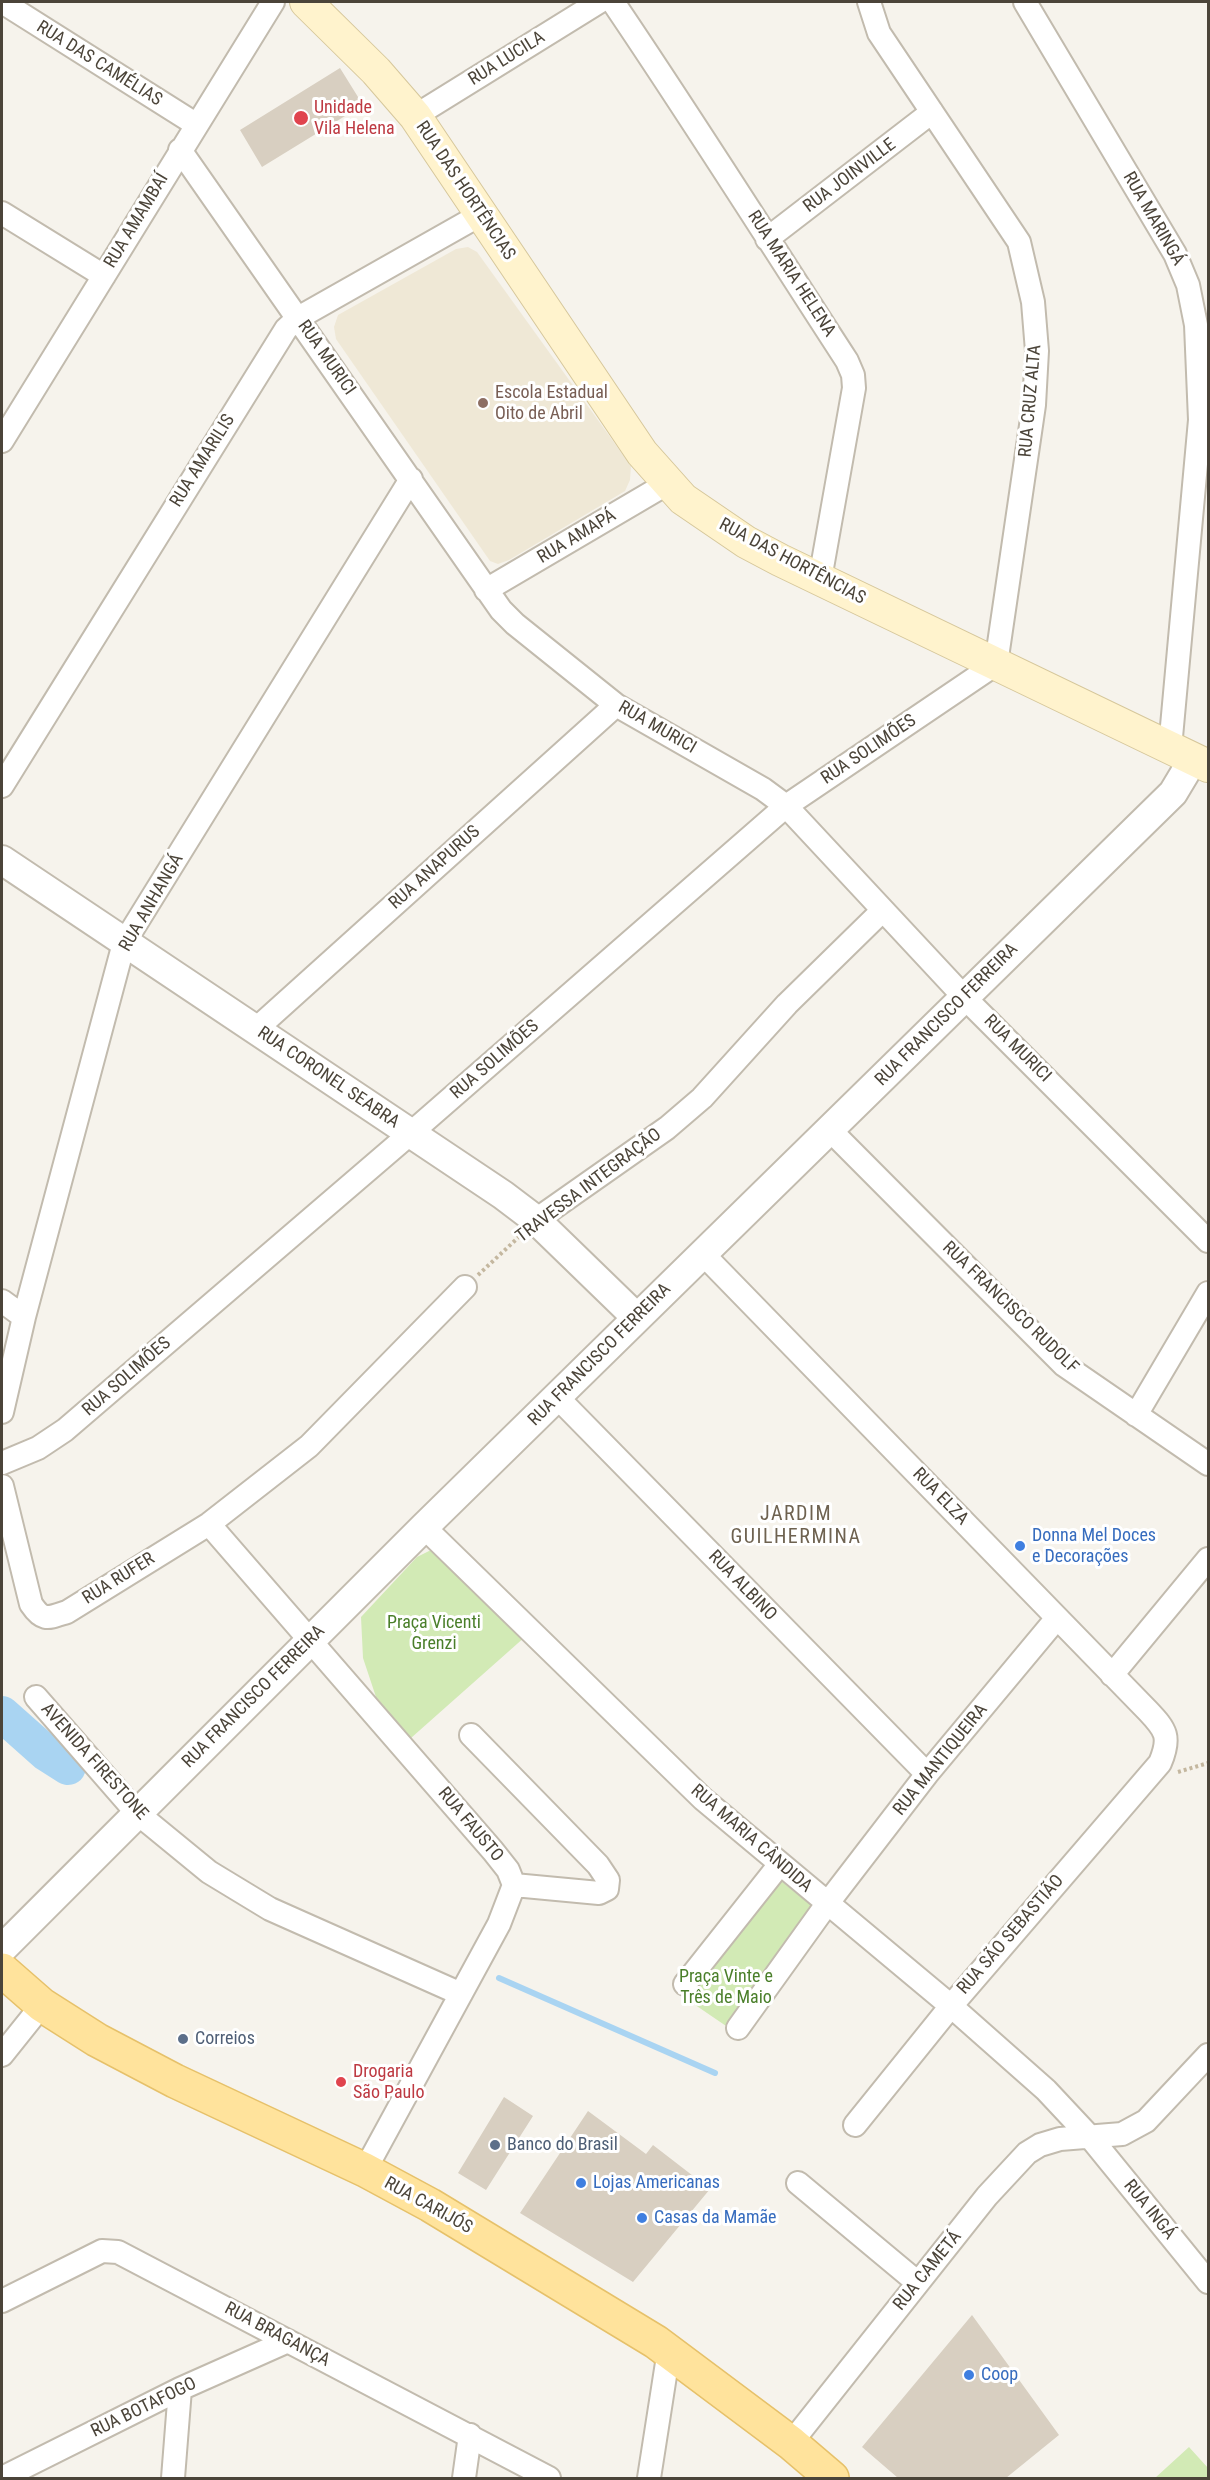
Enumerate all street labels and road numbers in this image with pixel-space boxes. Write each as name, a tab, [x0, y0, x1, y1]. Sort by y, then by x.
street label: RUA DAS CAMÉLIAS	[32, 17, 166, 111]
street label: RUA LUCILA	[465, 27, 549, 91]
street label: RUA DAS HORTÊNCIAS	[411, 117, 519, 265]
street label: RUA JOINVILLE	[800, 134, 900, 218]
street label: RUA MARINGÁ	[1118, 168, 1188, 270]
street label: RUA AMAMBAÍ	[100, 170, 174, 272]
street label: RUA MARIA HELENA	[742, 207, 840, 341]
street label: RUA MURICI	[292, 316, 360, 400]
street label: RUA CRUZ ALTA	[1015, 344, 1047, 458]
street label: RUA AMARILIS	[166, 411, 240, 511]
street label: RUA AMAPÁ	[534, 505, 620, 569]
street label: RUA DAS HORTÊNCIAS	[715, 514, 869, 610]
street label: RUA MURICI	[614, 697, 700, 759]
street label: RUA SOLIMÕES	[817, 710, 921, 790]
street label: RUA ANAPURUS	[385, 821, 485, 915]
street label: RUA ANHANGÁ	[115, 850, 189, 956]
street label: RUA FRANCISCO FERREIRA	[871, 939, 1023, 1091]
street label: RUA MURICI	[979, 1011, 1055, 1087]
street label: RUA SOLIMÕES	[446, 1016, 544, 1104]
street label: RUA CORONEL SEABRA	[253, 1022, 403, 1134]
street label: TRAVESSA INTEGRAÇÃO	[512, 1124, 666, 1248]
street label: RUA FRANCISCO RUDOLF	[937, 1237, 1083, 1379]
street label: RUA FRANCISCO FERREIRA	[524, 1279, 676, 1431]
street label: RUA SOLIMÕES	[78, 1333, 176, 1421]
street label: RUA ELZA	[907, 1464, 973, 1530]
street label: RUA ALBINO	[703, 1546, 781, 1626]
street label: RUA RUFER	[79, 1548, 159, 1610]
street label: RUA FRANCISCO FERREIRA	[178, 1621, 330, 1773]
street label: AVENIDA FIRESTONE	[36, 1699, 152, 1825]
street label: RUA MANTIQUEIRA	[889, 1700, 993, 1820]
street label: RUA MARIA CÂNDIDA	[686, 1780, 816, 1898]
street label: RUA FAUSTO	[433, 1783, 507, 1867]
street label: RUA SÃO SEBASTIÃO	[953, 1871, 1069, 1999]
street label: RUA CARIJÓS	[380, 2173, 476, 2239]
street label: RUA INGÁ	[1118, 2176, 1180, 2244]
street label: RUA CAMETÁ	[889, 2227, 967, 2315]
street label: RUA BRAGANÇA	[221, 2298, 333, 2372]
street label: RUA BOTAFOGO	[88, 2373, 200, 2443]

